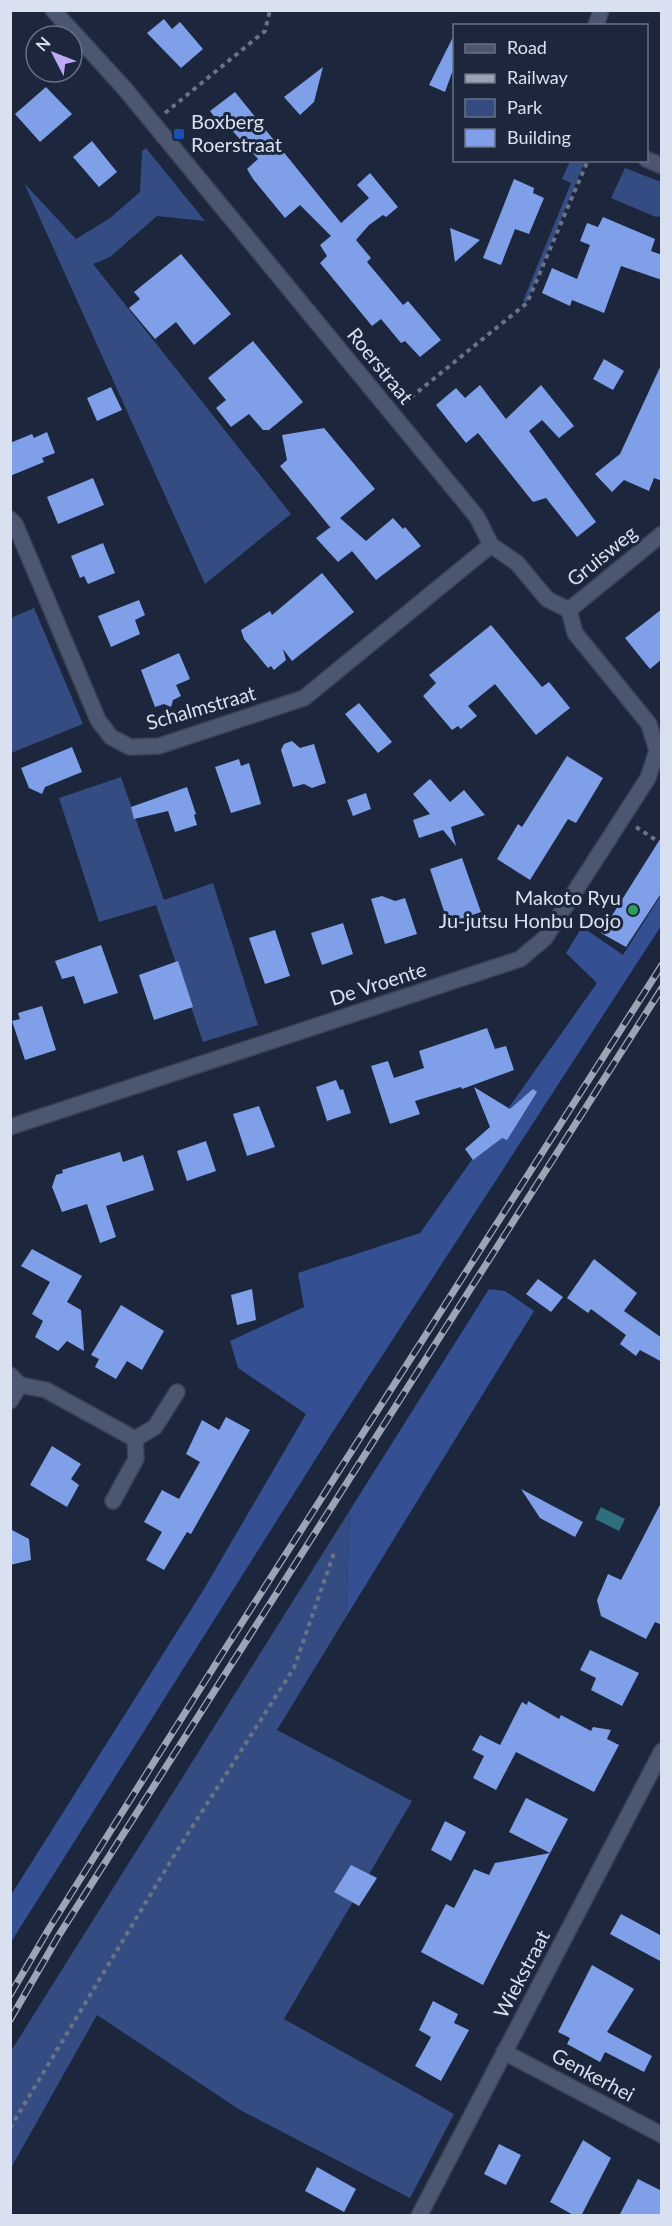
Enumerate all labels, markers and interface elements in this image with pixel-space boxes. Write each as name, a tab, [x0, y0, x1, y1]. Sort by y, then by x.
north arrow	[24, 24, 84, 84]
legend	[453, 24, 648, 162]
text: N	[31, 33, 54, 55]
text: Road	[507, 36, 547, 58]
text: Railway	[507, 66, 568, 88]
text: Park	[507, 96, 543, 118]
place label: Boxberg Roerstraat	[191, 109, 282, 156]
text: Building	[507, 126, 571, 148]
marker: Boxberg Roerstraat	[172, 127, 186, 141]
street label: Roerstraat	[343, 323, 419, 408]
street label: Gruisweg	[562, 520, 641, 591]
street label: Schalmstraat	[143, 680, 258, 734]
place label: Makoto Ryu Ju-jutsu Honbu Dojo	[439, 885, 621, 932]
marker: Makoto Ryu Ju-jutsu Honbu Dojo	[626, 903, 640, 917]
street label: De Vroente	[326, 956, 429, 1010]
street label: Wiekstraat	[488, 1926, 554, 2022]
street label: Genkerhei	[548, 2042, 639, 2106]

